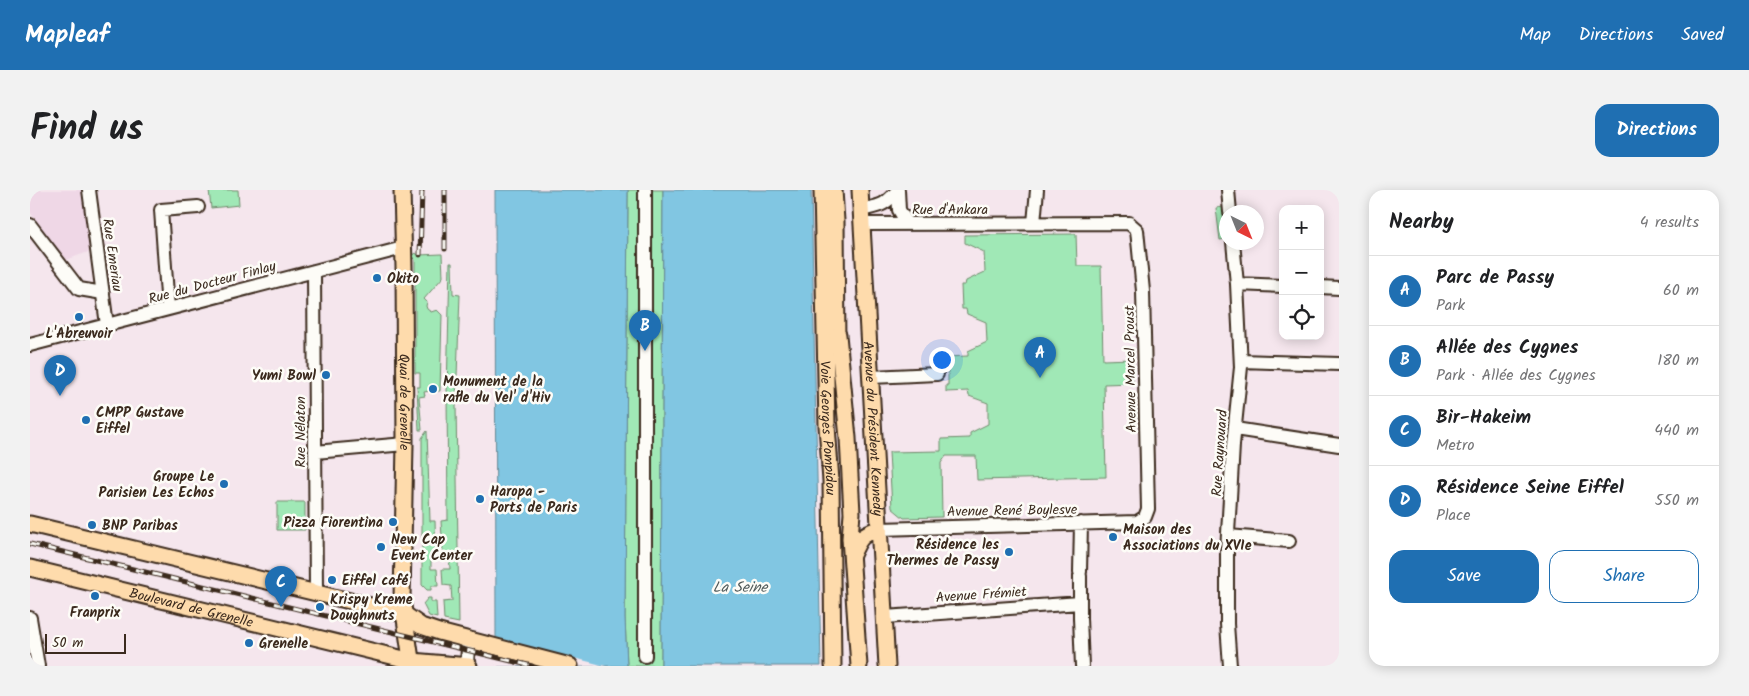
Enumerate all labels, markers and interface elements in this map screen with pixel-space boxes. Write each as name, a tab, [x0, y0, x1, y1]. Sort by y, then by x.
text: Mapleaf	[25, 16, 109, 55]
text: Map	[1519, 21, 1551, 50]
text: Directions	[1579, 21, 1653, 50]
text: Saved	[1681, 21, 1724, 50]
text: Find us	[30, 102, 143, 158]
button: Directions	[1595, 104, 1719, 157]
street label: Rue d'Ankara	[912, 199, 988, 221]
north arrow	[1219, 205, 1264, 250]
map controls	[1279, 205, 1324, 340]
button: +	[1279, 205, 1324, 250]
text: Nearby	[1389, 206, 1454, 239]
text: 4 results	[1640, 210, 1699, 235]
street label: Rue Emeriau	[96, 217, 128, 293]
button: −	[1279, 250, 1324, 295]
street label: Rue du Docteur Finlay	[146, 255, 279, 311]
text: Parc de Passy	[1436, 263, 1554, 293]
place label: Okito	[387, 268, 420, 290]
marker: Okito	[371, 272, 383, 284]
text: A	[1400, 278, 1410, 303]
text: 60 m	[1663, 278, 1699, 303]
text: Park	[1436, 293, 1465, 318]
button: locate	[1279, 295, 1324, 340]
street label: Avenue Marcel Proust	[1119, 305, 1143, 433]
pin: B	[629, 310, 661, 351]
marker: L'Abreuvoir	[73, 311, 85, 323]
place label: L'Abreuvoir	[45, 323, 114, 345]
text: Allée des Cygnes	[1436, 333, 1578, 363]
pin: A	[1024, 337, 1056, 378]
street label: Avenue du Président Kennedy	[857, 341, 889, 517]
your location	[929, 347, 955, 373]
text: B	[1400, 348, 1410, 373]
text: 180 m	[1657, 348, 1699, 373]
street label: Quai de Grenelle	[392, 354, 415, 451]
pin: D	[44, 355, 76, 396]
street label: Voie Georges Pompidou	[814, 360, 841, 496]
text: Park · Allée des Cygnes	[1436, 363, 1595, 388]
place label: Yumi Bowl	[252, 365, 316, 387]
marker: Yumi Bowl	[320, 369, 332, 381]
place label: Monument de la rafle du Vel' d'Hiv	[443, 371, 551, 409]
marker: Monument de la rafle du Vel' d'Hiv	[427, 383, 439, 395]
street label: Rue Nélaton	[290, 396, 312, 468]
place label: CMPP Gustave Eiffel	[96, 402, 184, 440]
text: Bir-Hakeim	[1436, 403, 1531, 433]
street label: Rue Raynouard	[1206, 408, 1234, 497]
marker: CMPP Gustave Eiffel	[80, 414, 92, 426]
text: C	[1400, 418, 1410, 443]
text: 440 m	[1654, 418, 1699, 443]
text: Metro	[1436, 433, 1475, 458]
place label: Groupe Le Parisien Les Echos	[99, 466, 214, 504]
text: Résidence Seine Eiffel	[1436, 473, 1624, 503]
marker: Groupe Le Parisien Les Echos	[218, 478, 230, 490]
place label: Haropa - Ports de Paris	[490, 481, 578, 519]
text: D	[1400, 488, 1410, 513]
text: 550 m	[1655, 488, 1699, 513]
marker: Haropa - Ports de Paris	[474, 493, 486, 505]
street label: Avenue René Boylesve	[947, 499, 1078, 523]
text: Place	[1436, 503, 1470, 528]
place label: Pizza Fiorentina	[284, 512, 383, 534]
place label: BNP Paribas	[102, 515, 178, 537]
marker: Pizza Fiorentina	[387, 516, 399, 528]
marker: BNP Paribas	[86, 519, 98, 531]
place label: Maison des Associations du XVIe	[1123, 519, 1252, 557]
place label: New Cap Event Center	[391, 529, 473, 567]
marker: Maison des Associations du XVIe	[1107, 531, 1119, 543]
place label: Résidence les Thermes de Passy	[886, 534, 1000, 572]
marker: New Cap Event Center	[375, 541, 387, 553]
marker: Résidence les Thermes de Passy	[1003, 546, 1015, 558]
button: Save	[1389, 550, 1539, 603]
button: Share	[1549, 550, 1699, 603]
pin: C	[265, 566, 297, 607]
place label: Eiffel café	[342, 570, 409, 592]
marker: Eiffel café	[326, 574, 338, 586]
water label: La Seine	[713, 576, 768, 600]
street label: Avenue Frémiet	[935, 581, 1028, 609]
street label: Boulevard de Grenelle	[127, 583, 256, 634]
place label: Krispy Kreme Doughnuts	[330, 589, 413, 627]
marker: Franprix	[89, 590, 101, 602]
marker: Krispy Kreme Doughnuts	[314, 601, 326, 613]
place label: Franprix	[70, 602, 121, 624]
scale bar	[45, 631, 126, 654]
text: 50 m	[52, 632, 83, 654]
place label: Grenelle	[259, 633, 308, 655]
marker: Grenelle	[243, 637, 255, 649]

